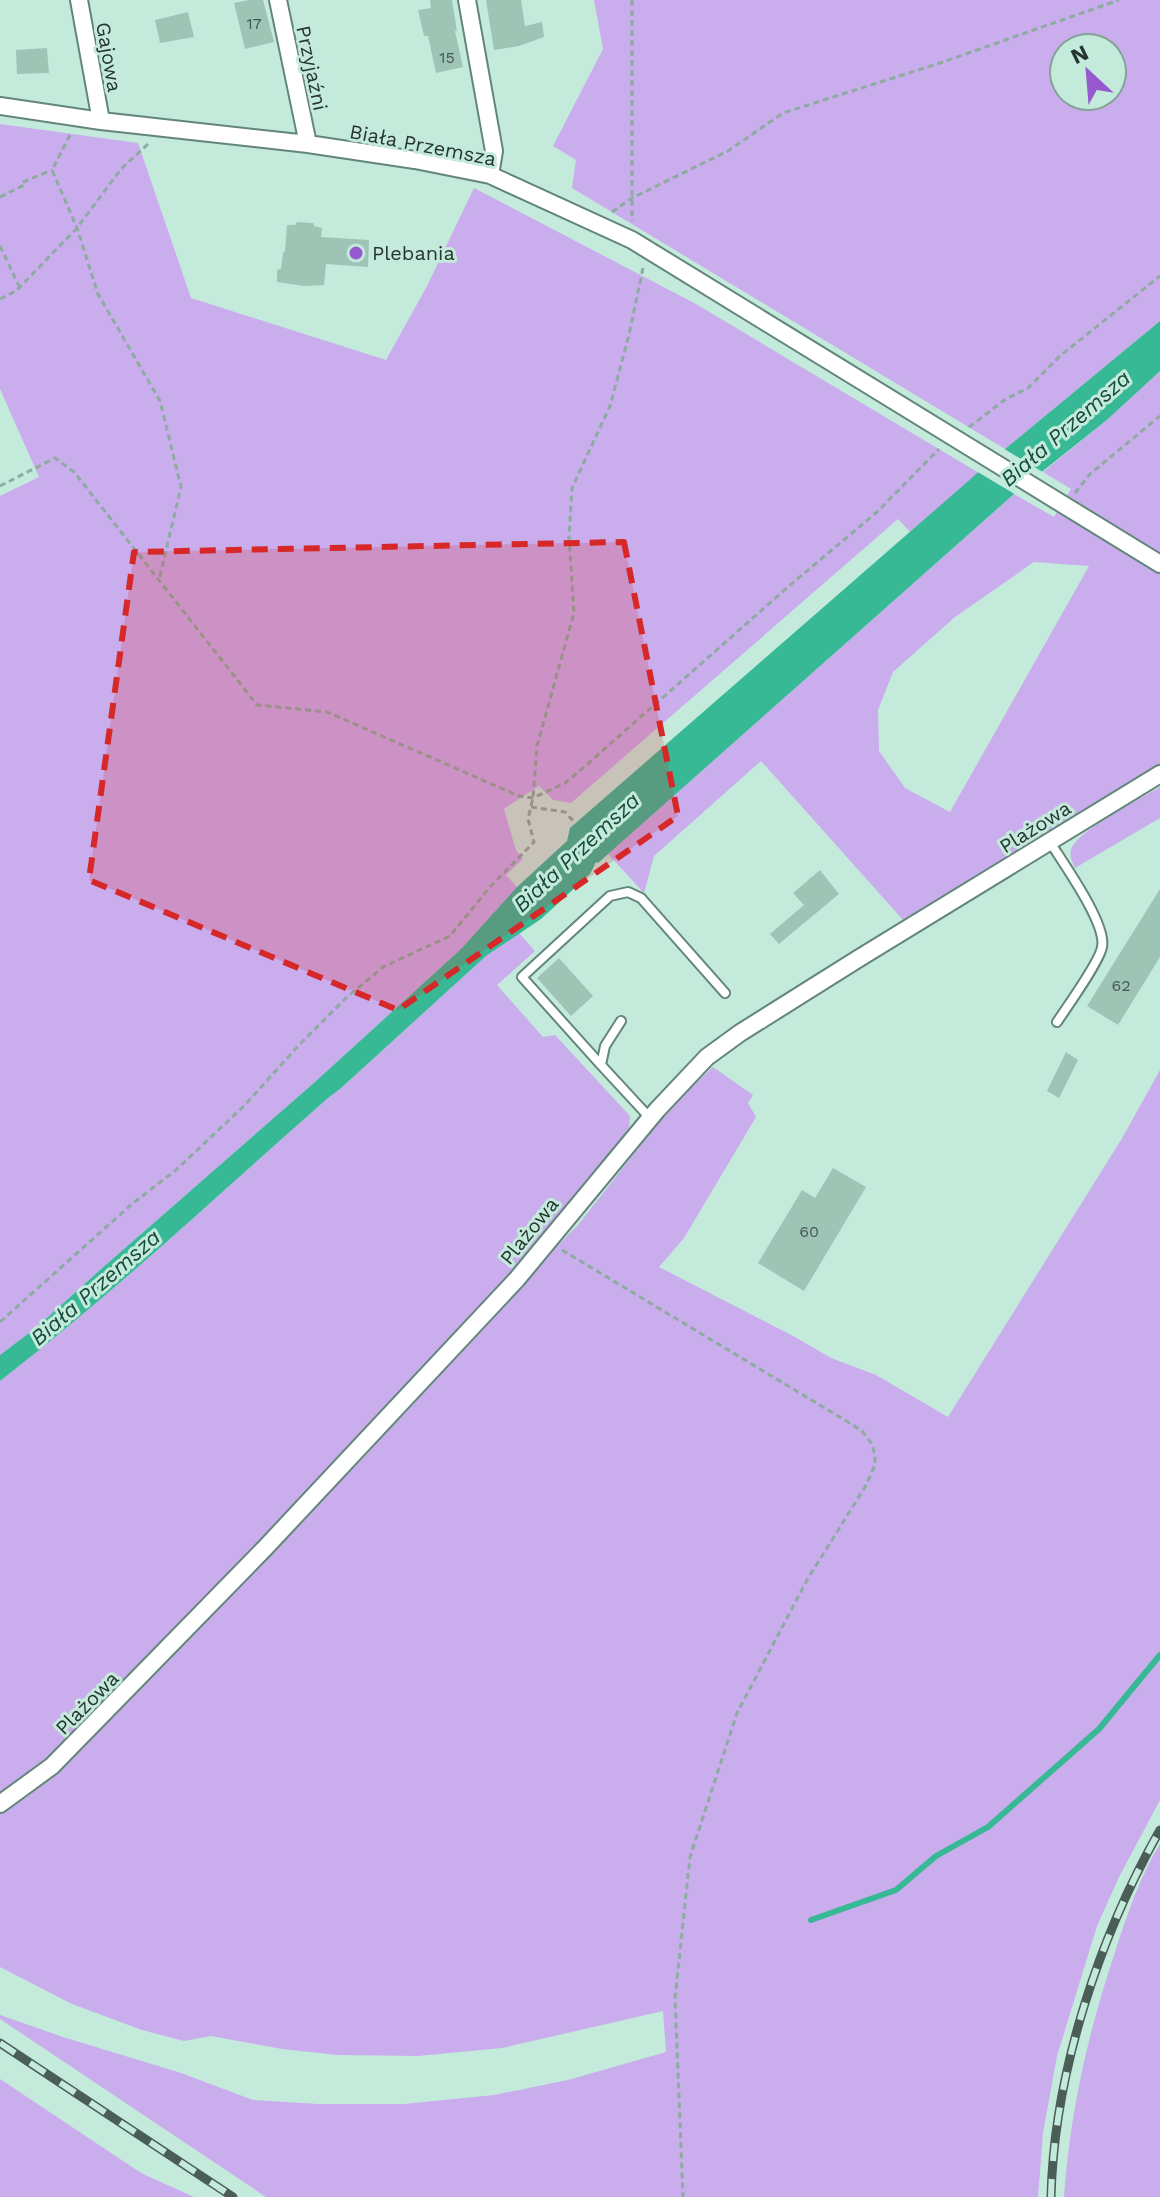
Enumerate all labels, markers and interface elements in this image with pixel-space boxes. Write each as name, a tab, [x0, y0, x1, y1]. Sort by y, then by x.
house number: 17	[246, 14, 262, 33]
street label: Gajowa	[91, 20, 127, 94]
street label: Przyjaźni	[291, 23, 333, 113]
north arrow	[1048, 32, 1128, 112]
text: N	[1067, 40, 1092, 69]
house number: 15	[439, 48, 455, 67]
street label: Biała Przemsza	[348, 119, 498, 171]
place label: Plebania	[372, 241, 455, 265]
marker: Plebania	[347, 244, 365, 262]
water label: Biała Przemsza	[995, 365, 1135, 491]
water label: Biała Przemsza	[508, 787, 645, 917]
street label: Plażowa	[995, 796, 1075, 858]
house number: 62	[1111, 976, 1131, 995]
street label: Plażowa	[495, 1192, 563, 1270]
house number: 60	[799, 1222, 819, 1241]
water label: Biała Przemsza	[25, 1224, 165, 1350]
street label: Plażowa	[50, 1666, 124, 1740]

